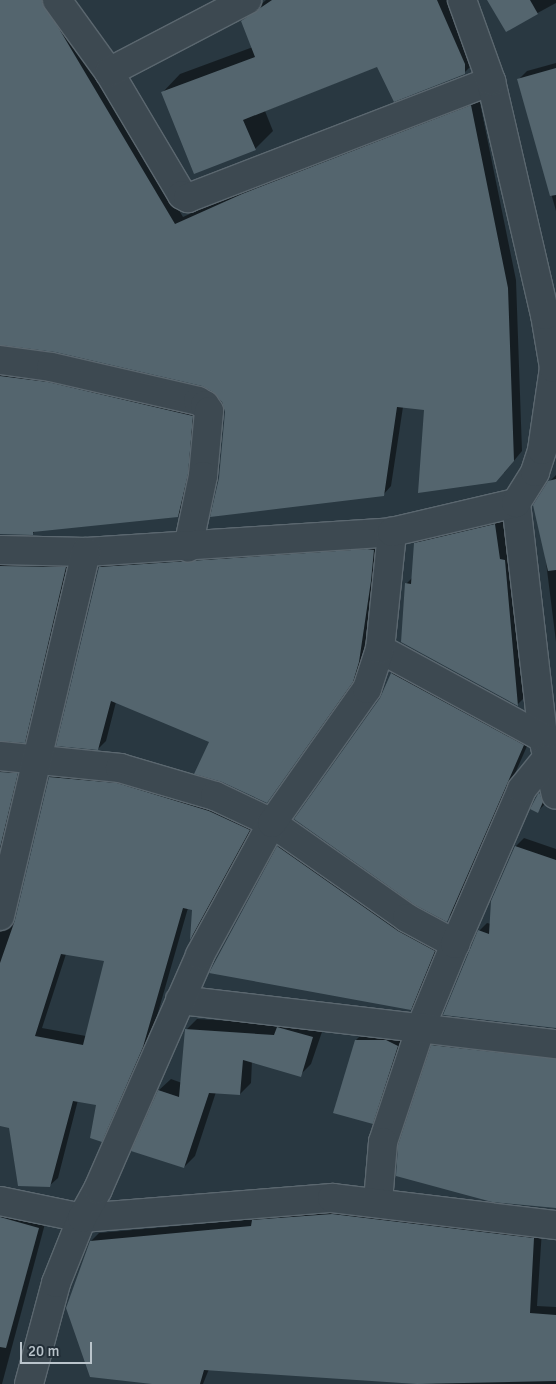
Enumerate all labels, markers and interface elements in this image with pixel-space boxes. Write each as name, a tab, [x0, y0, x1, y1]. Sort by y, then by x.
scale bar	[22, 1332, 95, 1364]
text: 20 m	[28, 1342, 59, 1360]

